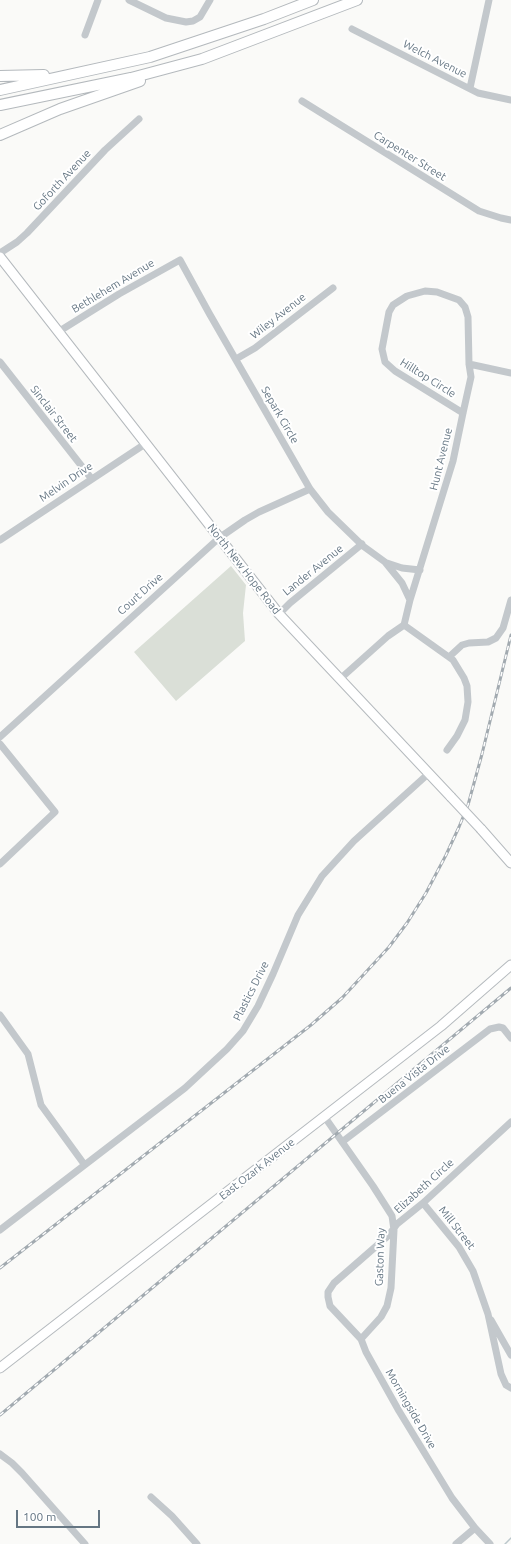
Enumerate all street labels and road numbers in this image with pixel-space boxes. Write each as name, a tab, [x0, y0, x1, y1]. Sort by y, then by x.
street label: Welch Avenue	[401, 37, 469, 81]
street label: Carpenter Street	[371, 128, 449, 184]
street label: Goforth Avenue	[30, 147, 94, 213]
street label: Bethlehem Avenue	[69, 256, 157, 316]
street label: Wiley Avenue	[248, 290, 308, 342]
street label: Hilltop Circle	[398, 356, 458, 400]
street label: Sinclair Street	[28, 383, 80, 445]
street label: Separk Circle	[258, 384, 302, 446]
street label: Hunt Avenue	[427, 426, 455, 492]
street label: Melvin Drive	[37, 459, 95, 505]
street label: North New Hope Road	[205, 521, 283, 617]
street label: Lander Avenue	[280, 542, 346, 598]
street label: Court Drive	[115, 570, 165, 618]
street label: Plastics Drive	[230, 959, 272, 1023]
street label: Buena Vista Drive	[376, 1042, 452, 1106]
street label: East Ozark Avenue	[217, 1135, 297, 1203]
street label: Elizabeth Circle	[391, 1156, 457, 1216]
street label: Mill Street	[436, 1204, 478, 1252]
street label: Gaston Way	[372, 1228, 388, 1286]
street label: Morningside Drive	[383, 1367, 439, 1451]

